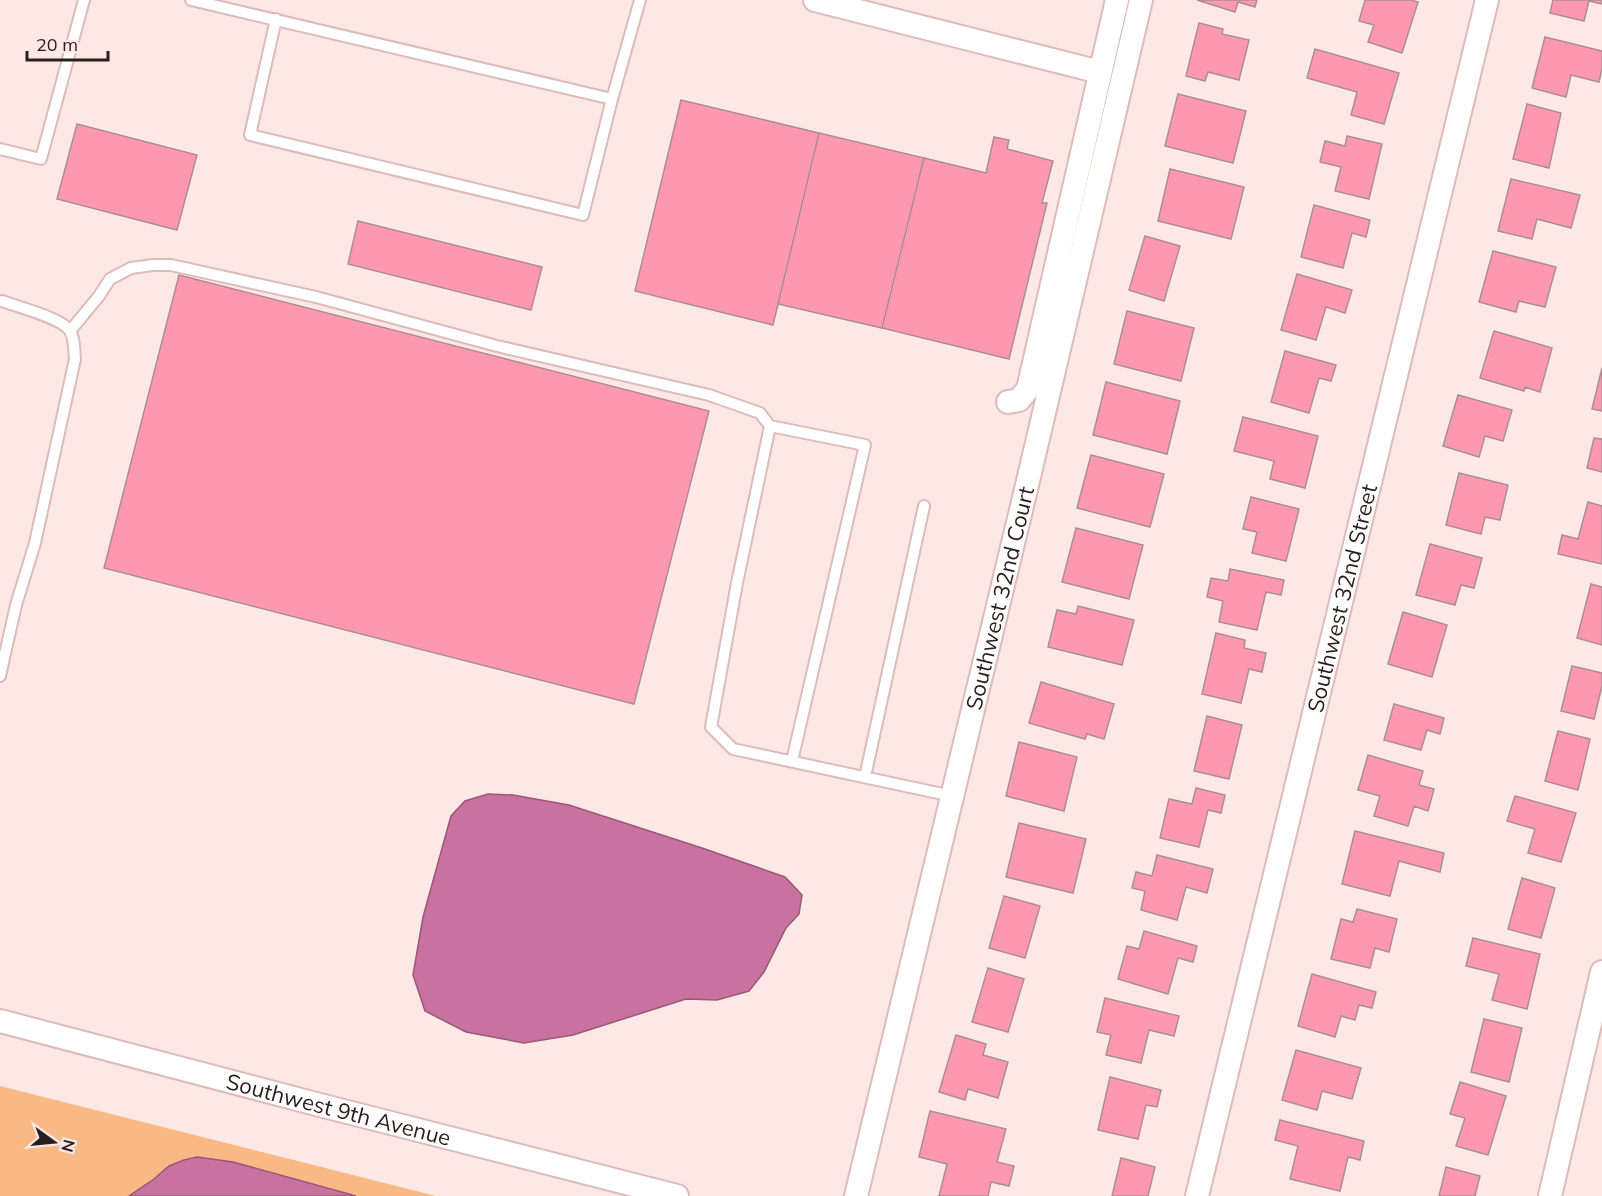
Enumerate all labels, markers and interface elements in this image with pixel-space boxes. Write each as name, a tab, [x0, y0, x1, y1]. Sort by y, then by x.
scale bar	[27, 24, 108, 62]
text: 20 m	[36, 33, 78, 56]
street label: Southwest 32nd Street	[1301, 481, 1383, 715]
street label: Southwest 32nd Court	[959, 483, 1040, 713]
street label: Southwest 9th Avenue	[223, 1067, 454, 1152]
north arrow	[24, 1112, 84, 1172]
text: N	[57, 1137, 80, 1154]

